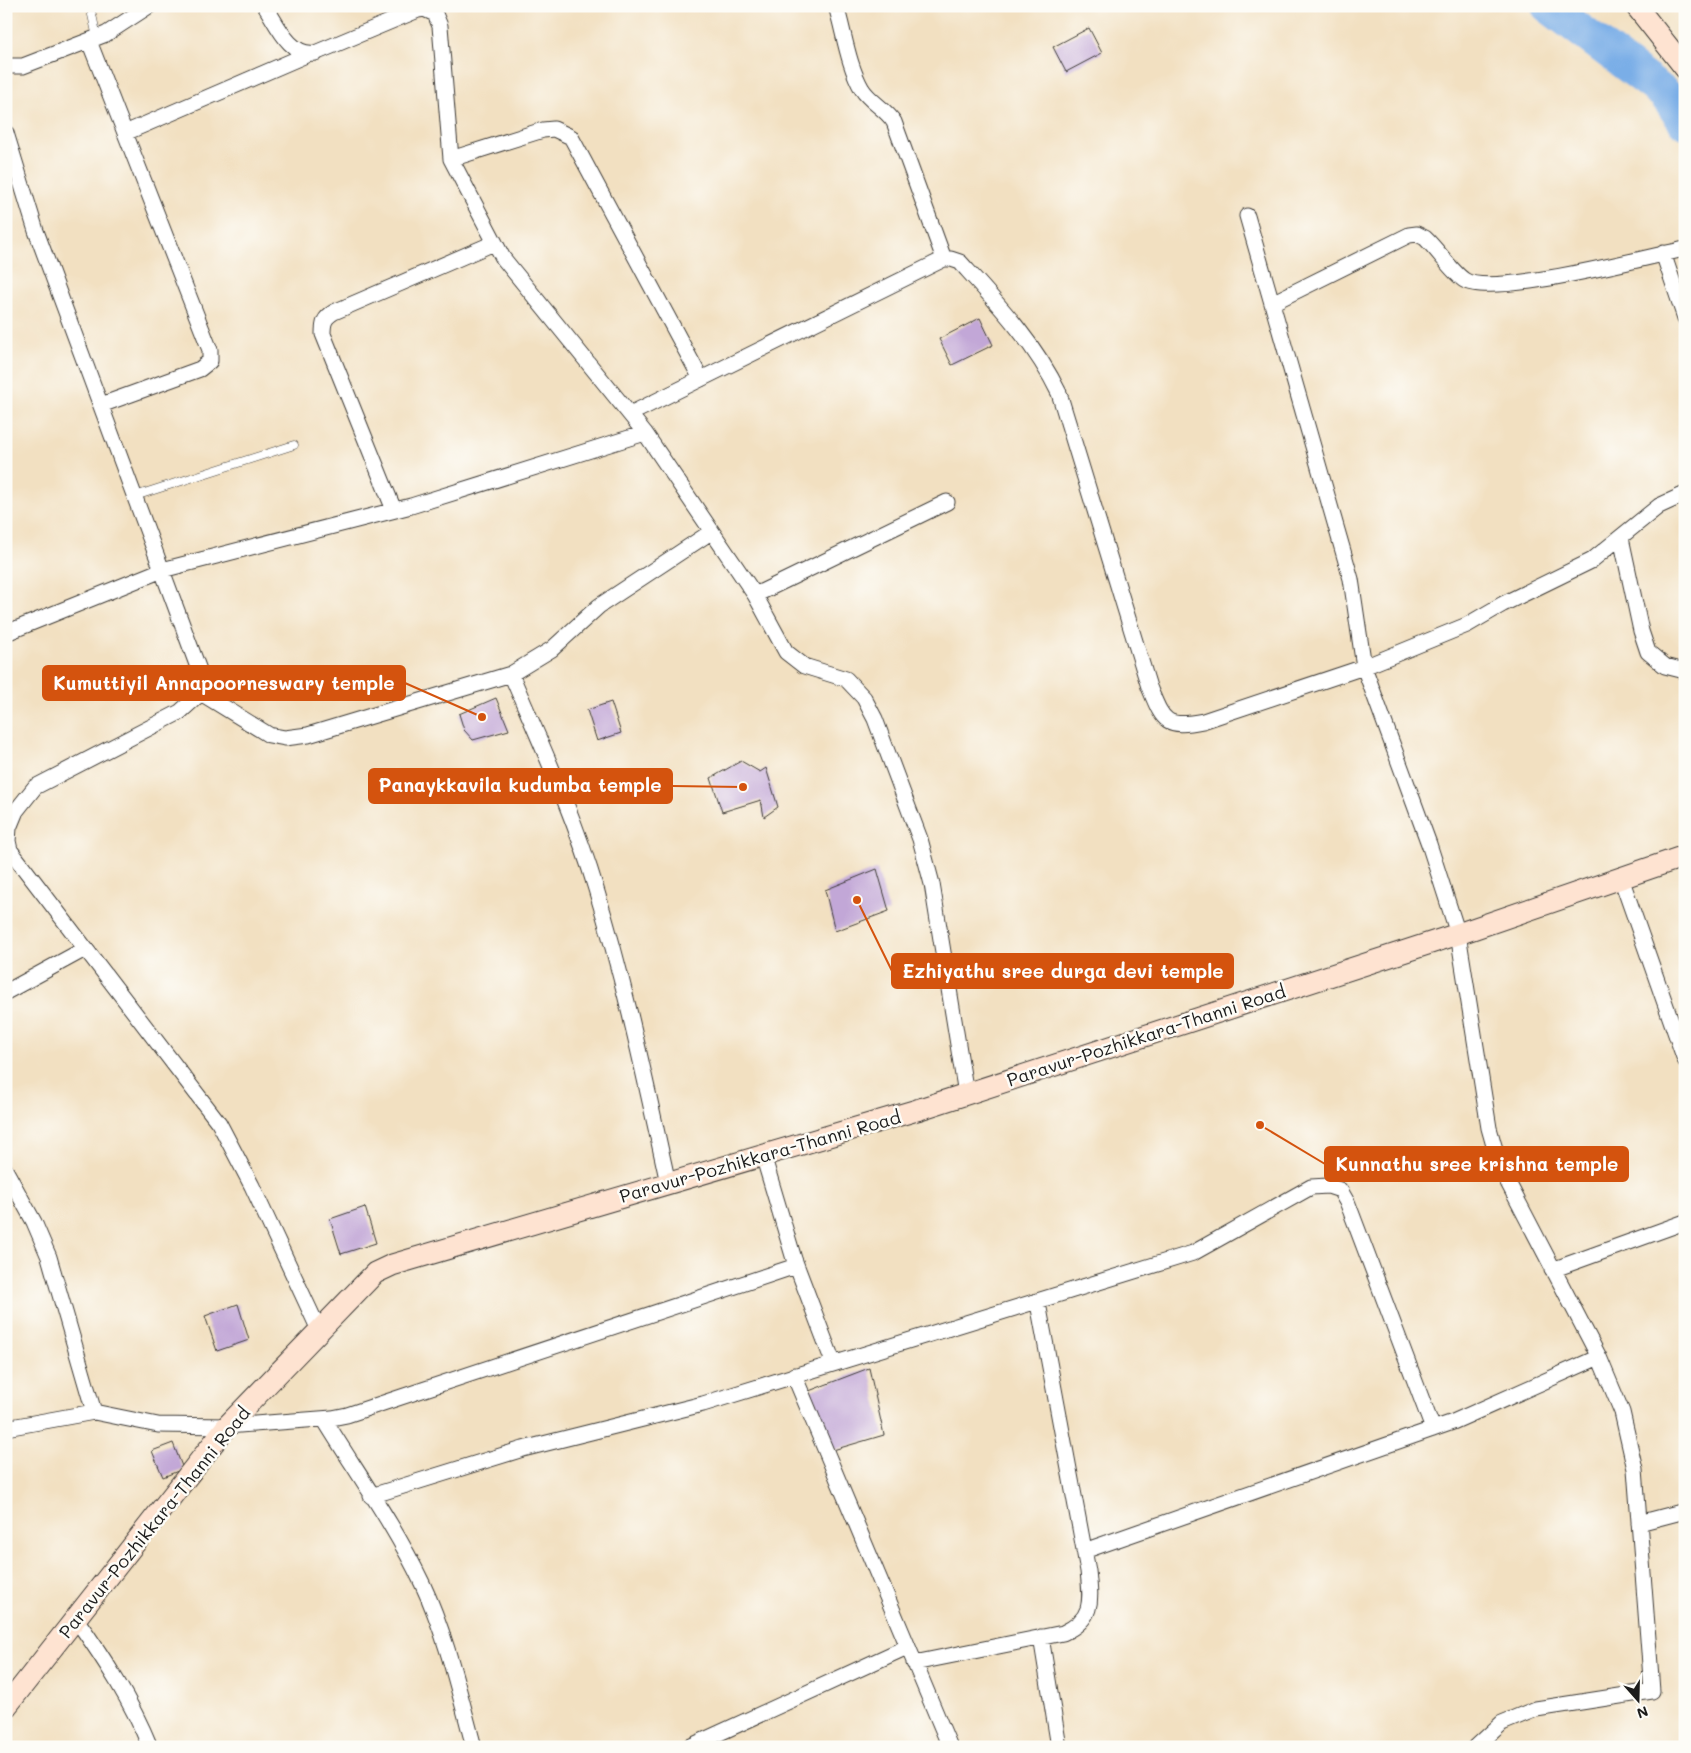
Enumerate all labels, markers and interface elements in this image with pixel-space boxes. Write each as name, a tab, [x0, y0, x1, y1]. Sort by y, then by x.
callout: Kumuttiyil Annapoorneswary temple	[43, 666, 405, 700]
text: Kumuttiyil Annapoorneswary temple	[53, 670, 395, 695]
callout: Panaykkavila kudumba temple	[369, 769, 672, 803]
text: Panaykkavila kudumba temple	[378, 772, 662, 797]
callout: Ezhiyathu sree durga devi temple	[892, 954, 1233, 988]
text: Ezhiyathu sree durga devi temple	[902, 958, 1224, 983]
street label: Paravur-Pozhikkara-Thanni Road	[1004, 979, 1288, 1091]
street label: Paravur-Pozhikkara-Thanni Road	[617, 1104, 903, 1208]
callout: Kunnathu sree krishna temple	[1325, 1147, 1628, 1181]
text: Kunnathu sree krishna temple	[1336, 1151, 1618, 1176]
street label: Paravur-Pozhikkara-Thanni Road	[53, 1401, 255, 1643]
north arrow	[1614, 1676, 1664, 1726]
text: N	[1634, 1702, 1651, 1723]

